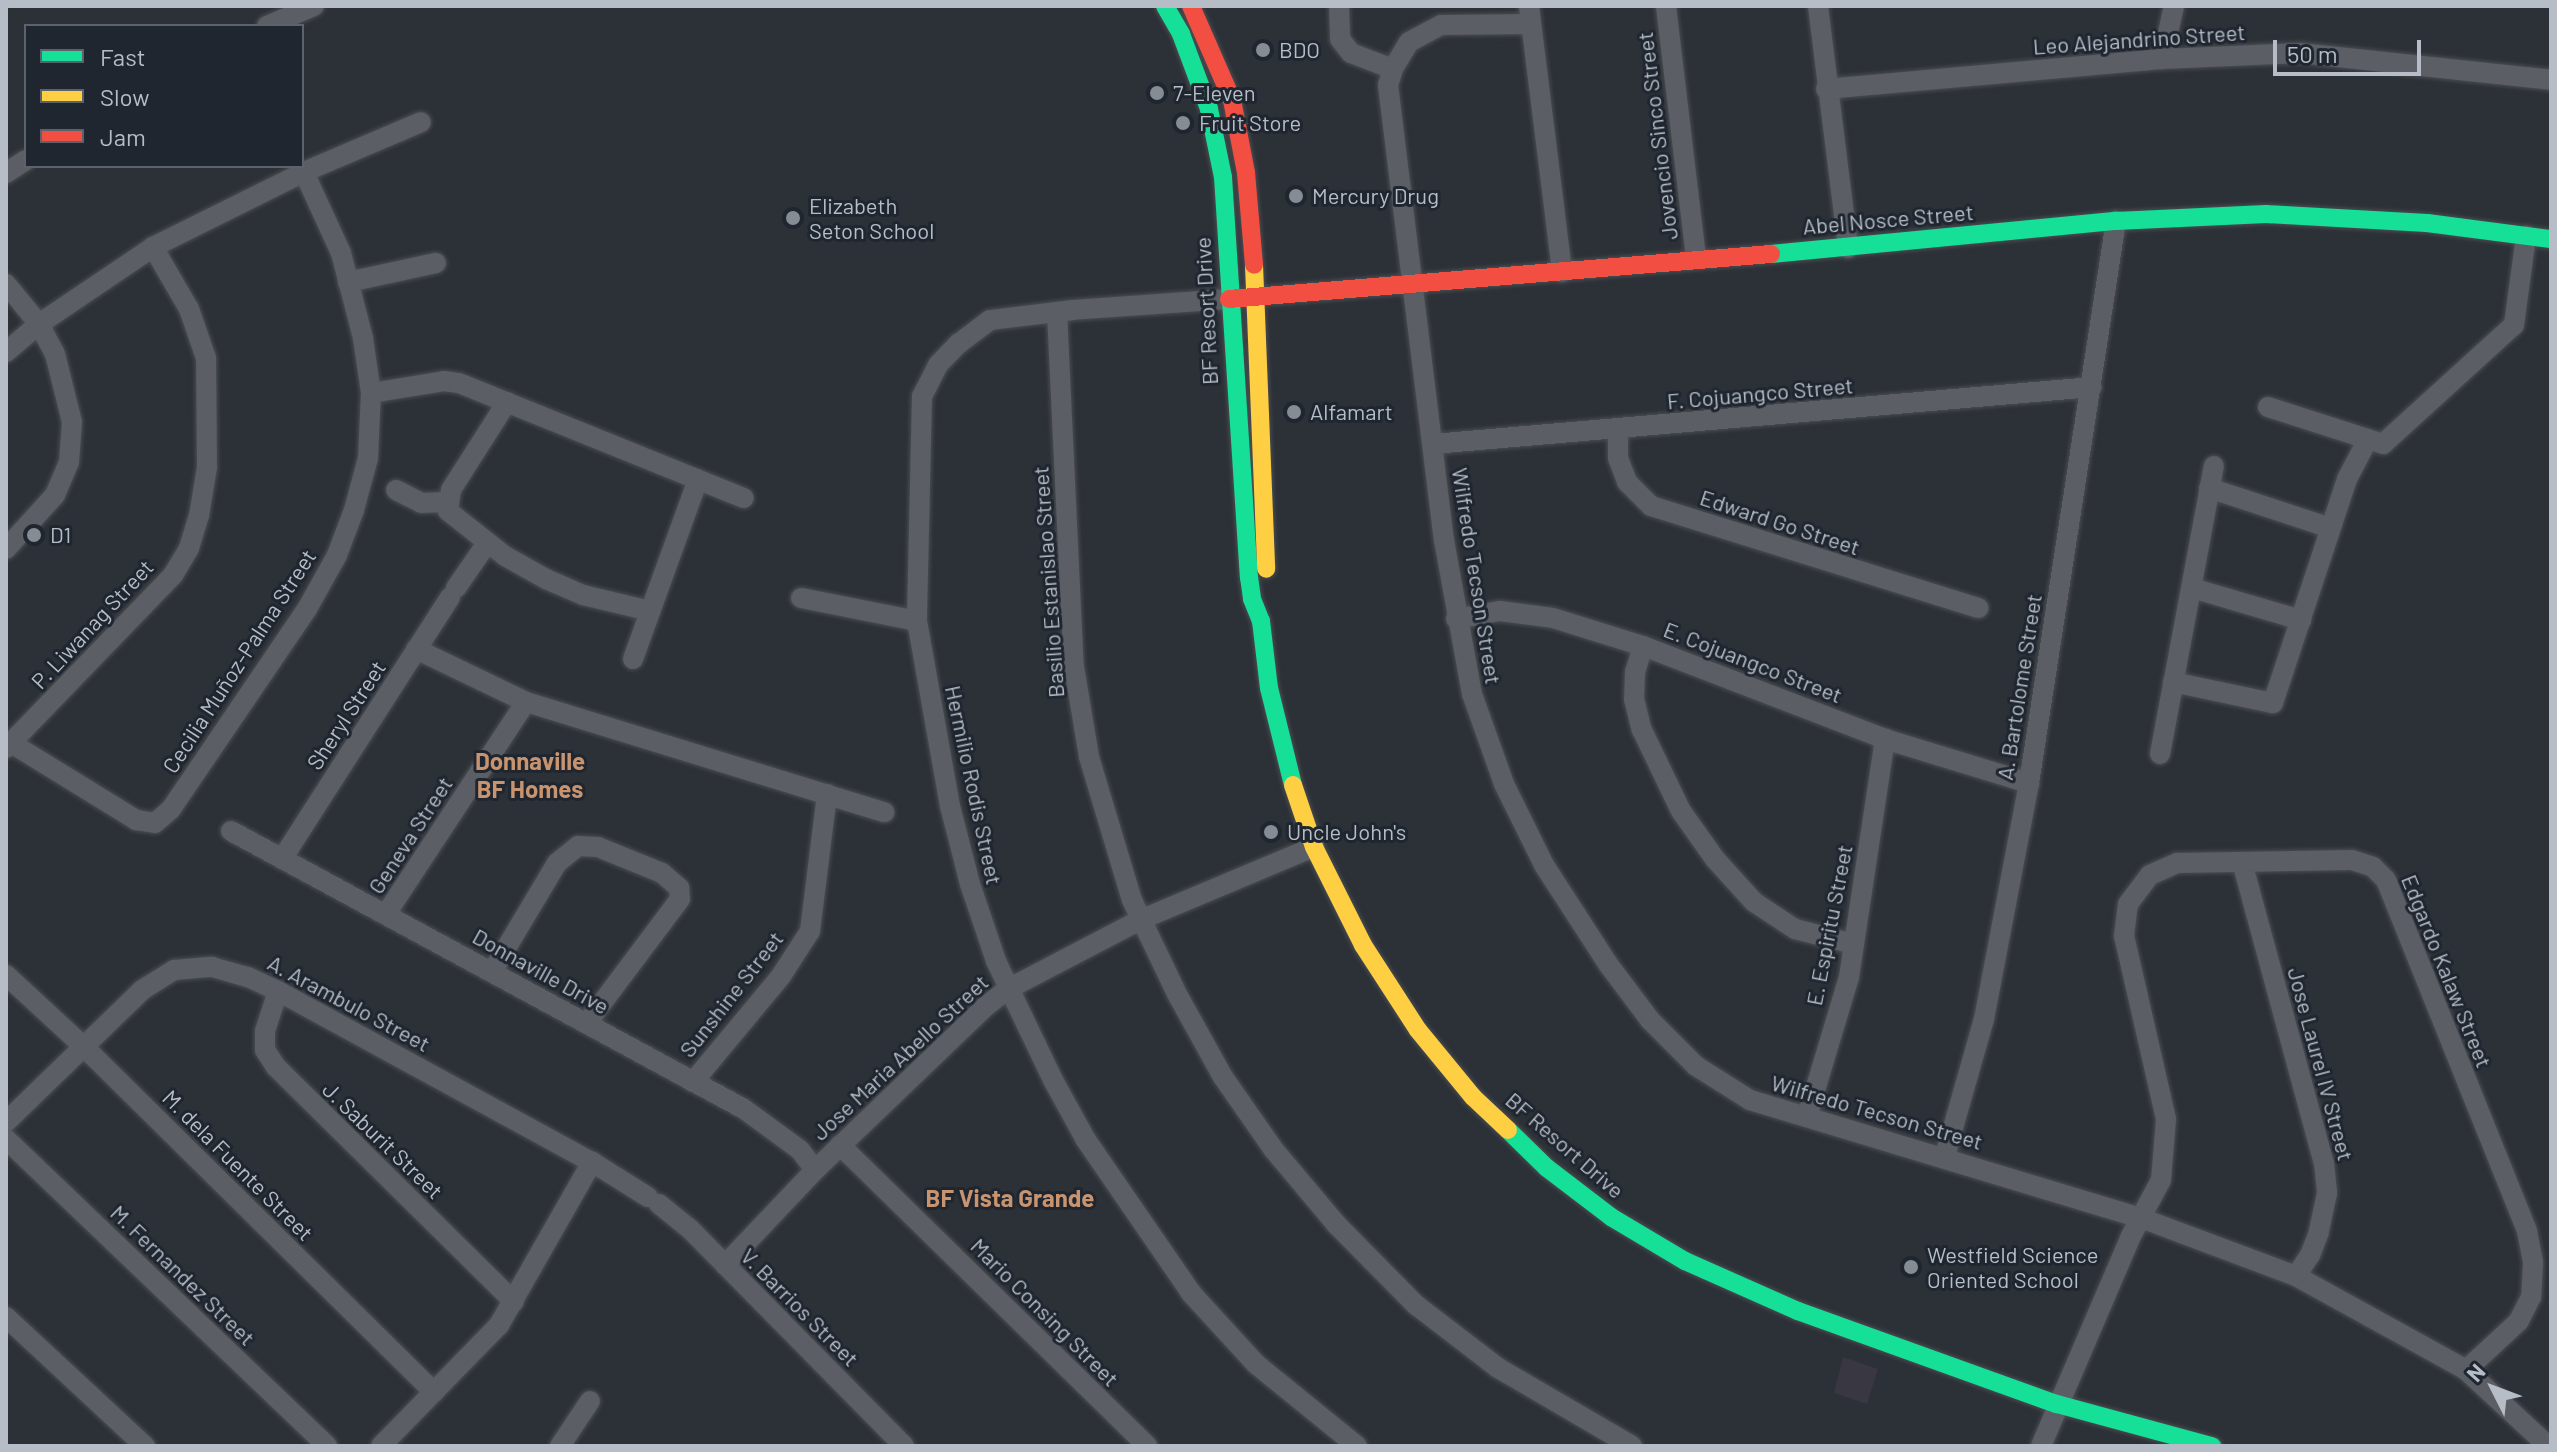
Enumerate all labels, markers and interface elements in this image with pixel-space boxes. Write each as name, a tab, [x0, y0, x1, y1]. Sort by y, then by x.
street label: Leo Alejandrino Street	[2032, 18, 2246, 60]
legend	[24, 24, 304, 168]
scale bar	[2277, 24, 2425, 74]
street label: Jovencio Sinco Street	[1631, 31, 1683, 241]
place label: BDO	[1279, 37, 1320, 63]
text: 50 m	[2287, 39, 2338, 68]
marker: BDO	[1254, 41, 1272, 59]
text: Fast	[100, 42, 145, 71]
place label: 7-Eleven	[1173, 80, 1256, 106]
text: Slow	[100, 82, 149, 111]
marker: 7-Eleven	[1148, 84, 1166, 102]
place label: Fruit Store	[1199, 110, 1301, 136]
marker: Fruit Store	[1174, 114, 1192, 132]
text: Jam	[100, 122, 146, 151]
place label: Mercury Drug	[1312, 183, 1439, 209]
marker: Mercury Drug	[1287, 187, 1305, 205]
place label: Elizabeth Seton School	[809, 192, 934, 244]
street label: Abel Nosce Street	[1801, 198, 1975, 240]
marker: Elizabeth Seton School	[784, 209, 802, 227]
street label: BF Resort Drive	[1189, 236, 1223, 386]
street label: F. Cojuangco Street	[1666, 372, 1854, 414]
place label: Alfamart	[1310, 399, 1393, 425]
marker: Alfamart	[1285, 403, 1303, 421]
street label: Basilio Estanislao Street	[1027, 465, 1069, 699]
street label: Wilfredo Tecson Street	[1447, 466, 1507, 686]
street label: Edward Go Street	[1697, 484, 1863, 560]
place label: D1	[50, 522, 71, 548]
marker: D1	[25, 526, 43, 544]
street label: Cecilia Muñoz-Palma Street	[157, 544, 321, 778]
street label: P. Liwanag Street	[25, 554, 159, 694]
street label: A. Bartolome Street	[1991, 592, 2047, 782]
street label: E. Cojuangco Street	[1660, 616, 1846, 708]
street label: Sheryl Street	[301, 656, 391, 774]
street label: Hermilio Rodis Street	[940, 683, 1008, 887]
district label: Donnaville BF Homes	[475, 747, 585, 803]
street label: Geneva Street	[362, 772, 458, 898]
place label: Uncle John's	[1287, 819, 1406, 845]
marker: Uncle John's	[1262, 823, 1280, 841]
street label: E. Espiritu Street	[1800, 842, 1858, 1008]
street label: Edgardo Kalaw Street	[2396, 871, 2498, 1071]
street label: Donnaville Drive	[468, 923, 614, 1019]
street label: Sunshine Street	[674, 926, 788, 1062]
street label: A. Arambulo Street	[263, 949, 435, 1057]
street label: Jose Laurel IV Street	[2282, 964, 2360, 1164]
street label: Jose Maria Abello Street	[806, 969, 994, 1145]
street label: Wilfredo Tecson Street	[1768, 1069, 1986, 1155]
street label: J. Saburit Street	[317, 1076, 449, 1204]
street label: M. dela Fuente Street	[157, 1084, 319, 1246]
street label: BF Resort Drive	[1501, 1087, 1629, 1203]
district label: BF Vista Grande	[926, 1184, 1094, 1212]
street label: M. Fernandez Street	[105, 1199, 261, 1351]
street label: Mario Consing Street	[966, 1233, 1124, 1391]
place label: Westfield Science Oriented School	[1927, 1241, 2098, 1292]
street label: V. Barrios Street	[736, 1243, 864, 1371]
marker: Westfield Science Oriented School	[1902, 1258, 1920, 1276]
north arrow	[2453, 1348, 2533, 1428]
text: N	[2461, 1358, 2490, 1386]

